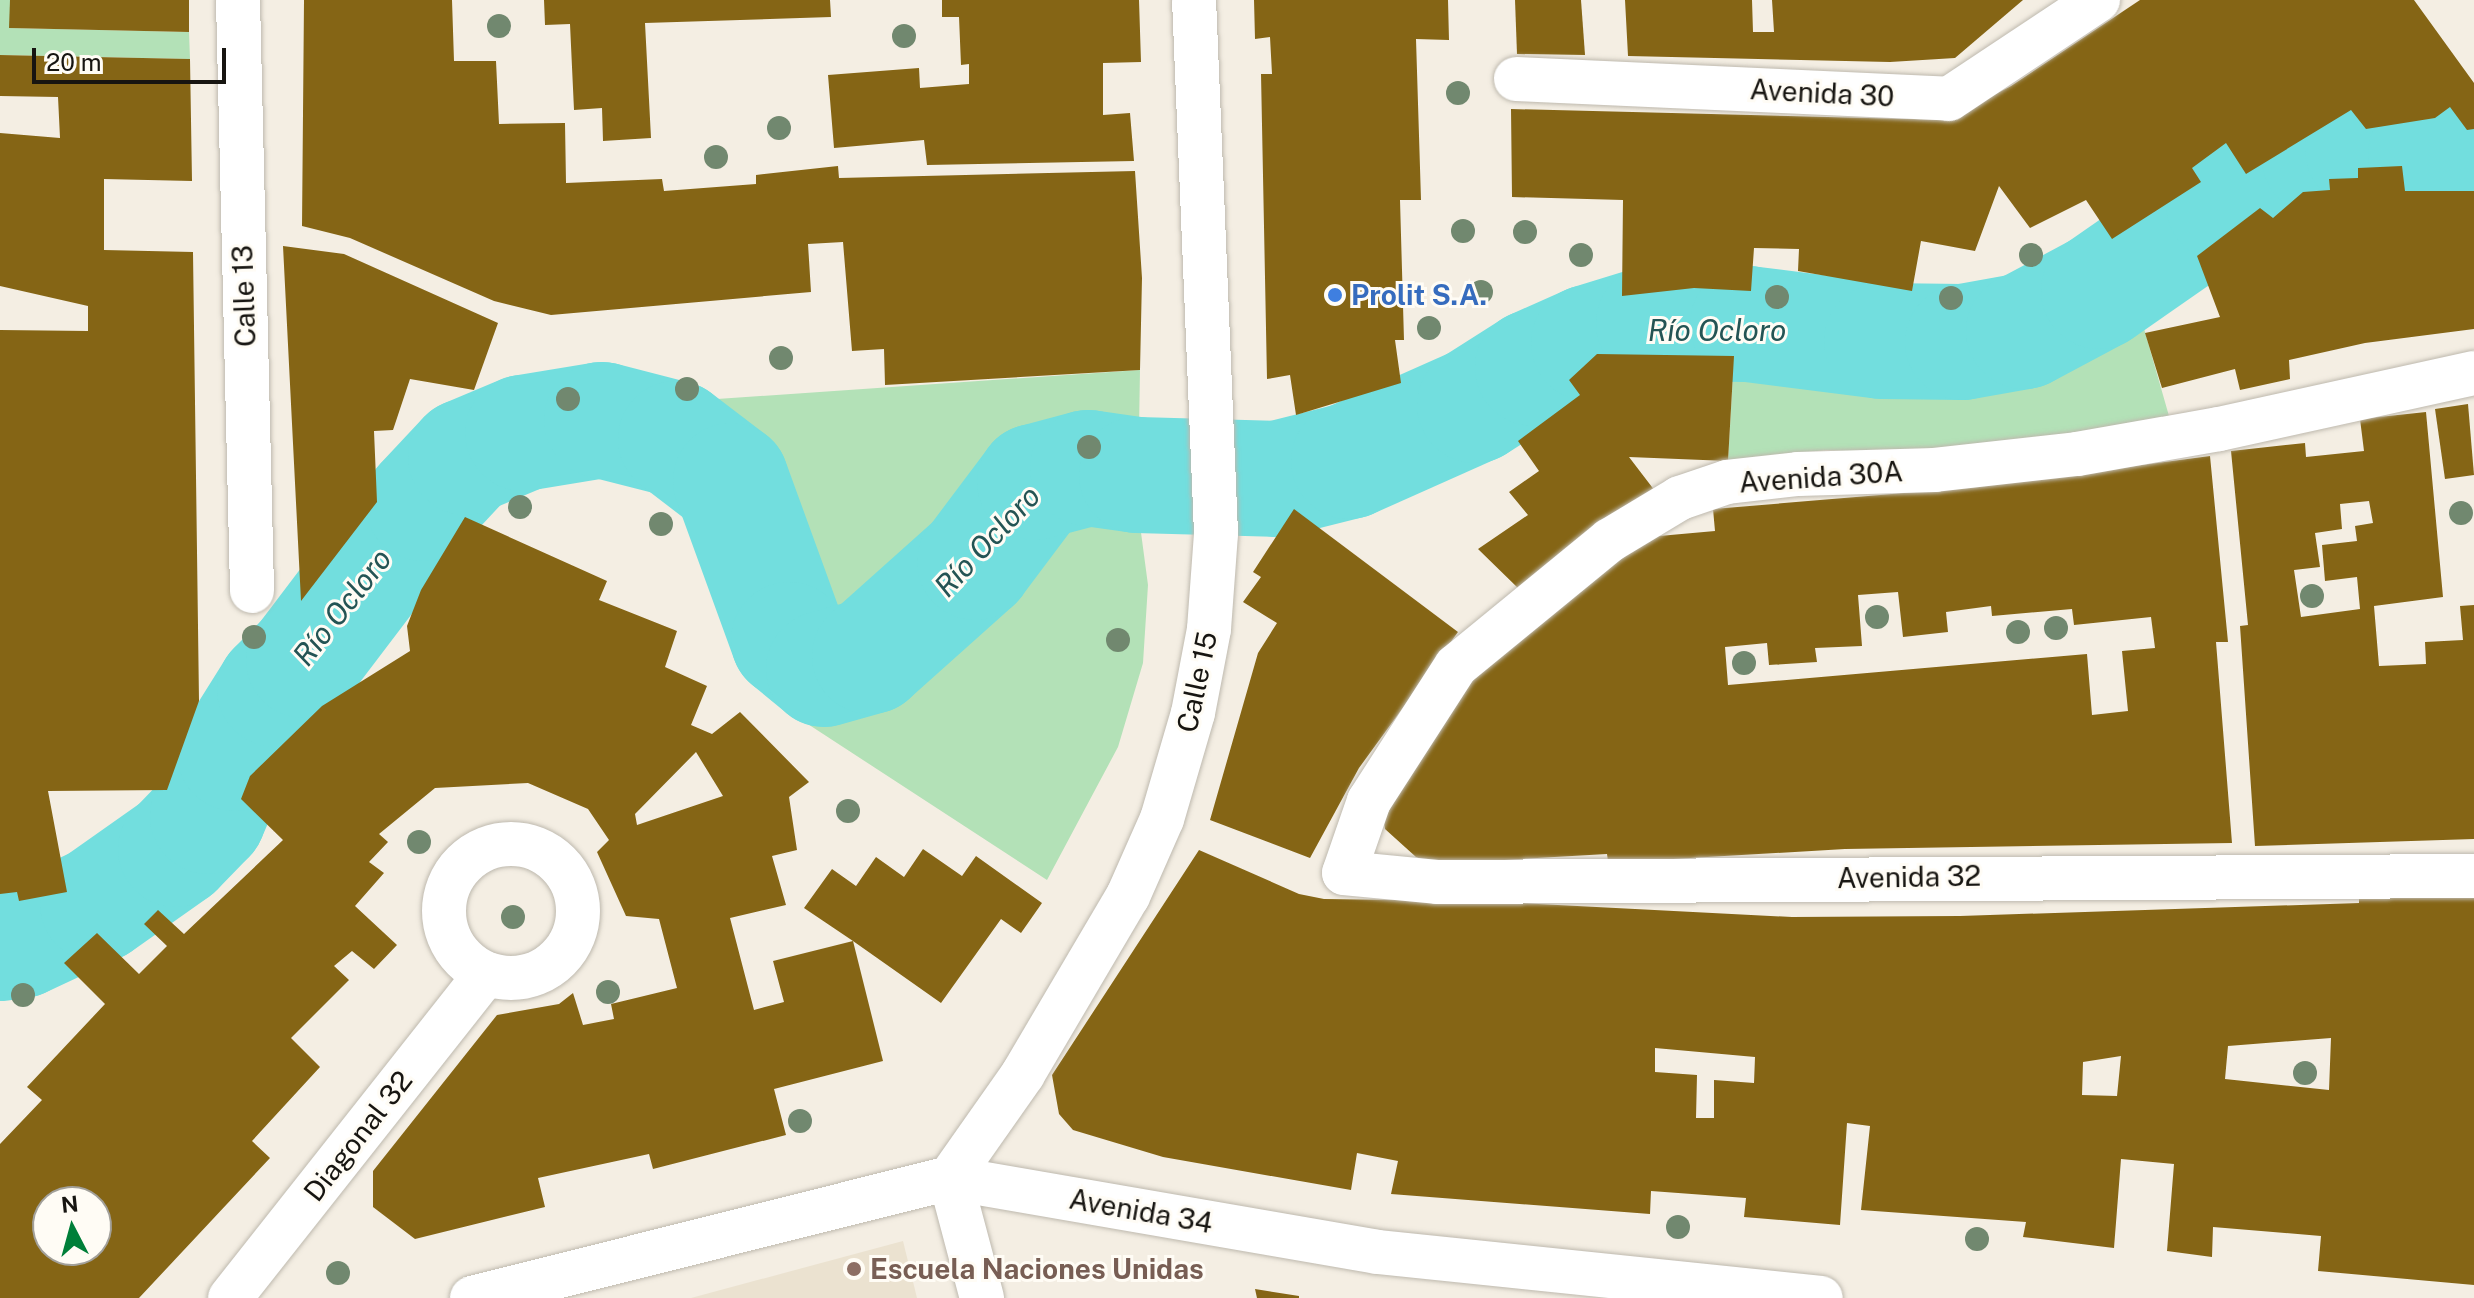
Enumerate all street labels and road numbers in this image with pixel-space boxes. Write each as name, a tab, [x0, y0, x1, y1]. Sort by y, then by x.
street label: Avenida 30	[1749, 72, 1895, 114]
street label: Calle 13	[225, 244, 263, 348]
street label: Avenida 30A	[1738, 455, 1904, 499]
street label: Calle 15	[1170, 628, 1224, 736]
street label: Avenida 32	[1837, 859, 1981, 895]
street label: Diagonal 32	[297, 1064, 419, 1208]
street label: Avenida 34	[1067, 1182, 1215, 1240]

